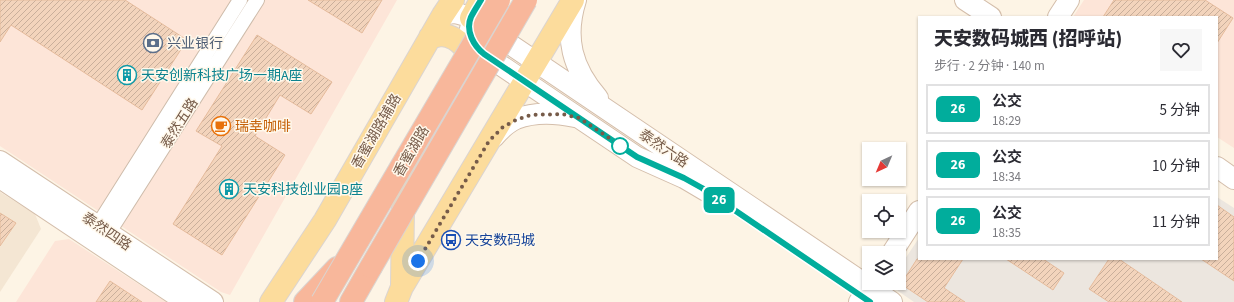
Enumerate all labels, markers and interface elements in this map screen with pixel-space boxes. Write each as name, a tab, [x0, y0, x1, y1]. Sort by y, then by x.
text: 天安数码城西 (招呼站)	[934, 26, 1122, 53]
button: heart	[1160, 29, 1202, 71]
bank icon: 兴业银行	[142, 32, 164, 54]
place label: 兴业银行	[167, 34, 223, 54]
text: 步行 · 2 分钟 · 140 m	[934, 57, 1045, 75]
building icon: 天安创新科技广场一期A座	[116, 64, 138, 86]
place label: 天安创新科技广场一期A座	[141, 66, 303, 86]
street label: 香蜜湖路辅路	[347, 90, 407, 173]
text: 公交	[992, 91, 1022, 112]
street label: 泰然五路	[157, 94, 203, 153]
text: 26	[951, 99, 965, 119]
text: 5 分钟	[1160, 100, 1200, 121]
text: 18:29	[992, 112, 1021, 130]
cafe icon: 瑞幸咖啡	[210, 115, 232, 137]
place label: 瑞幸咖啡	[235, 117, 291, 137]
street label: 香蜜湖路	[389, 122, 435, 181]
street label: 泰然六路	[635, 125, 692, 173]
unlabelled marker	[611, 137, 629, 155]
north arrow	[862, 142, 906, 186]
map controls	[862, 142, 906, 290]
text: 公交	[992, 147, 1022, 168]
text: 26	[951, 155, 965, 175]
text: 10 分钟	[1152, 156, 1200, 177]
text: 18:34	[992, 168, 1021, 186]
building icon: 天安科技创业园B座	[218, 178, 240, 200]
place label: 天安科技创业园B座	[243, 180, 363, 200]
line badge: 26	[701, 187, 737, 213]
text: 26	[712, 190, 726, 210]
button: locate	[862, 194, 906, 238]
text: 公交	[992, 203, 1022, 224]
street label: 泰然四路	[78, 208, 135, 256]
text: 26	[951, 211, 965, 231]
text: 11 分钟	[1152, 212, 1200, 233]
text: 18:35	[992, 224, 1021, 242]
bus stop icon: 天安数码城	[440, 229, 462, 251]
place label: 天安数码城	[465, 231, 535, 251]
button: layers	[862, 246, 906, 290]
your location	[408, 251, 428, 271]

